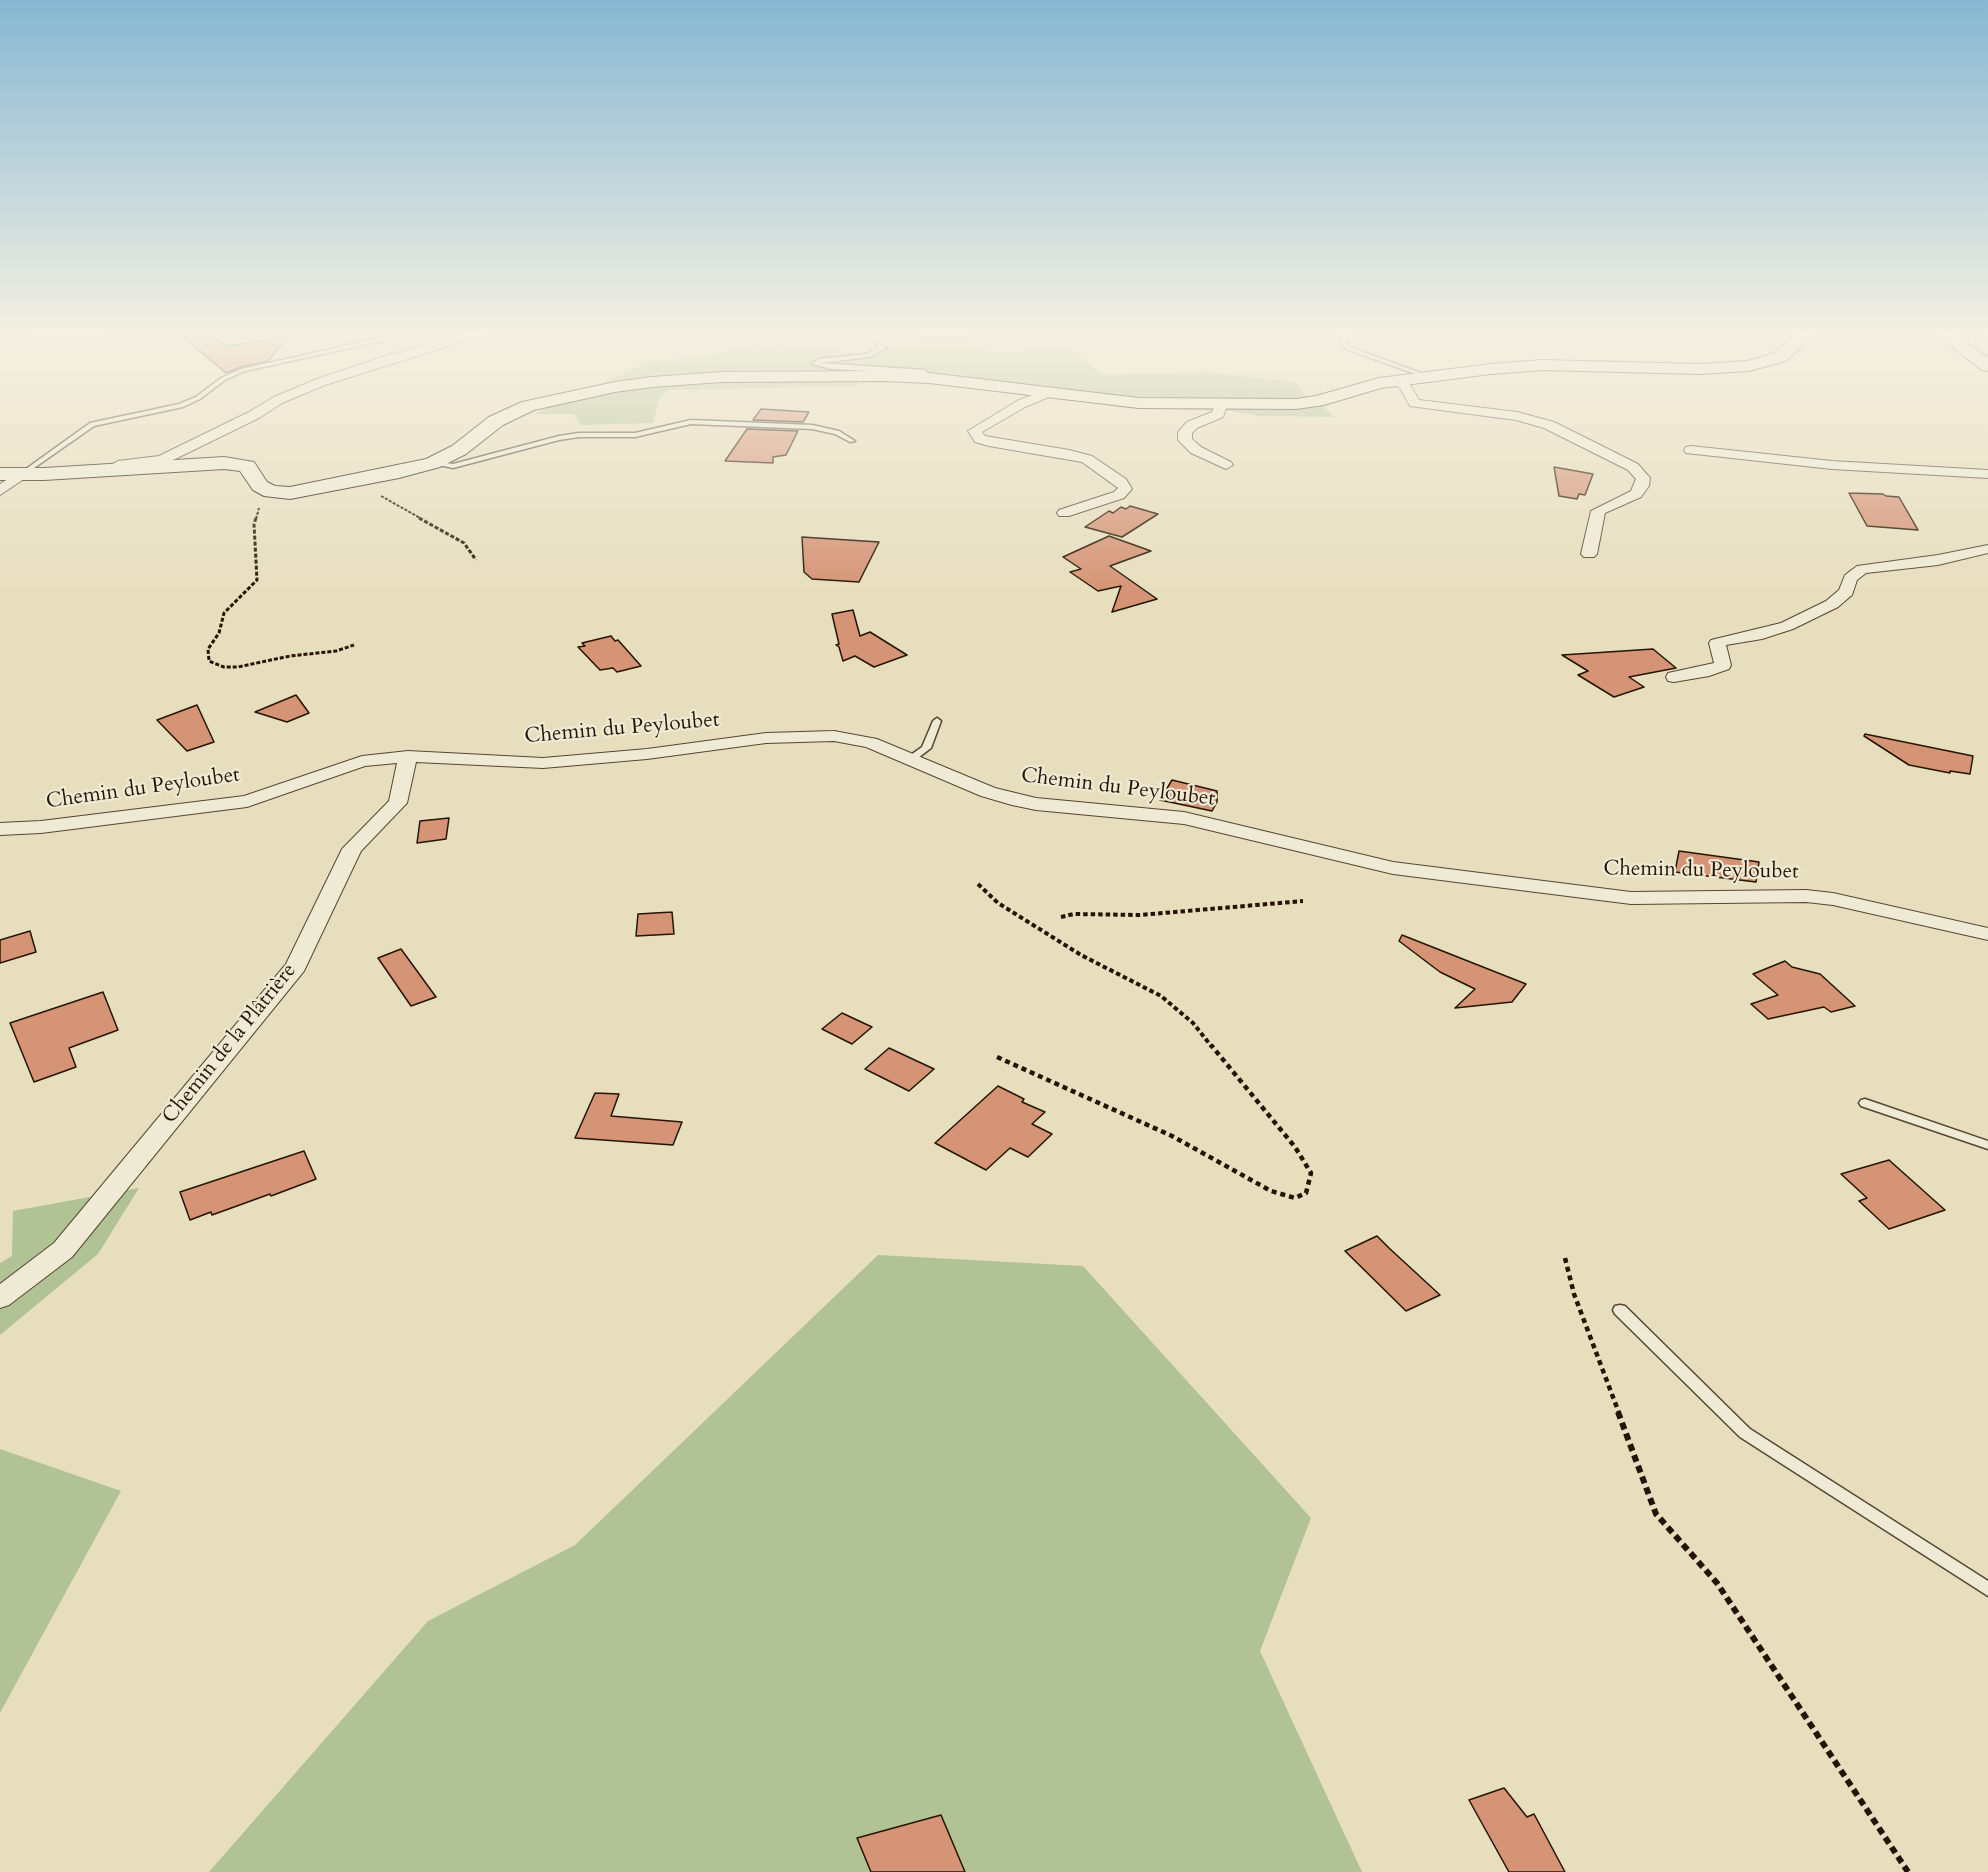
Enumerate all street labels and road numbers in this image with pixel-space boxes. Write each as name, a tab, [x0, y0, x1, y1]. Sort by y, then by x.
street label: Chemin du Peyloubet	[524, 708, 720, 750]
street label: Chemin du Peyloubet	[44, 763, 242, 815]
street label: Chemin du Peyloubet	[1019, 764, 1217, 812]
street label: Chemin du Peyloubet	[1603, 857, 1799, 885]
street label: Chemin de la Plâtrière	[158, 959, 302, 1129]

